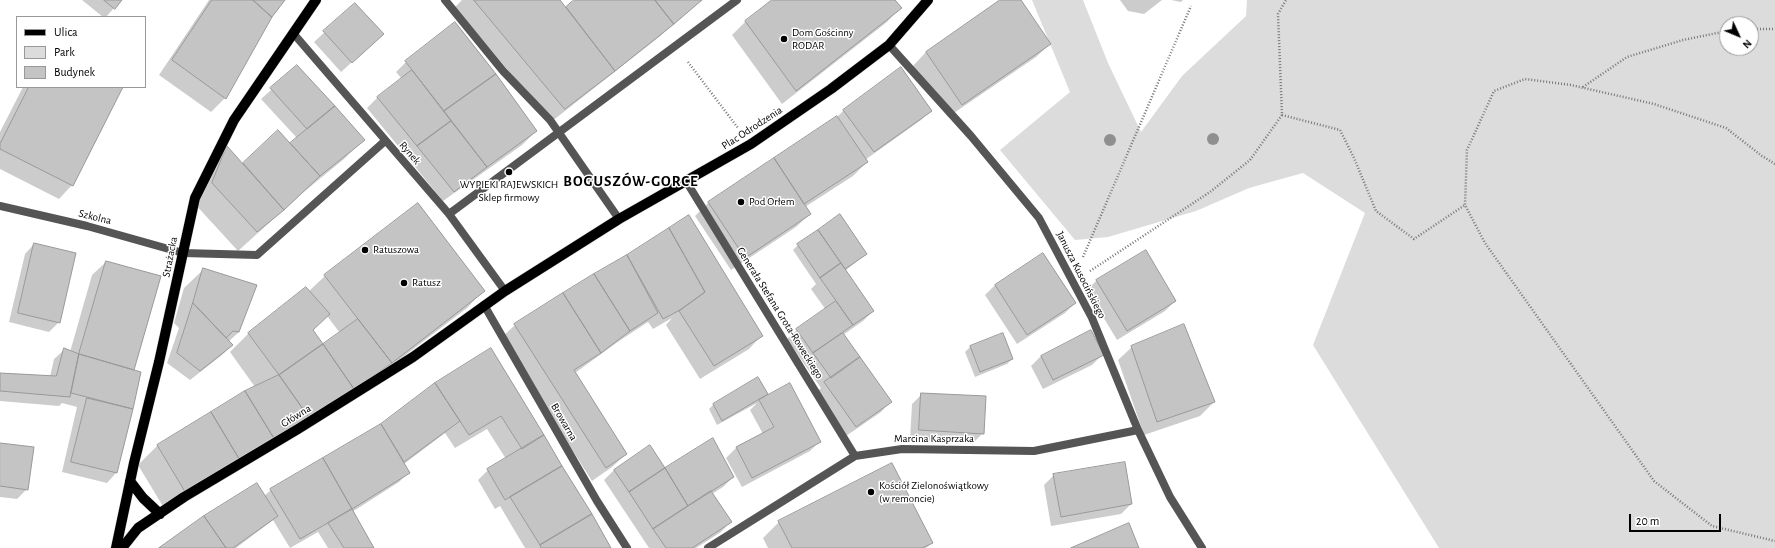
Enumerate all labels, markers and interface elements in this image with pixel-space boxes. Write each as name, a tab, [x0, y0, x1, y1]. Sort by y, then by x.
legend	[16, 16, 146, 88]
north arrow	[1719, 16, 1759, 56]
text: Ulica	[54, 26, 77, 38]
place label: Dom Gościnny RODAR	[792, 26, 853, 52]
marker: Dom Gościnny RODAR	[779, 34, 789, 44]
text: N	[1741, 37, 1754, 51]
text: Park	[54, 46, 75, 58]
text: Budynek	[54, 66, 95, 78]
street label: Plac Odrodzenia	[719, 103, 785, 153]
street label: Rynek	[396, 139, 424, 167]
marker: WYPIEKI RAJEWSKICH Sklep firmowy	[504, 167, 514, 177]
district label: BOGUSZÓW-GORCE	[563, 172, 699, 190]
place label: WYPIEKI RAJEWSKICH Sklep firmowy	[460, 178, 558, 204]
place label: Pod Orłem	[749, 195, 794, 209]
marker: Pod Orłem	[736, 197, 746, 207]
street label: Szkolna	[77, 207, 113, 227]
street label: Janusza Kusocińskiego	[1053, 229, 1109, 321]
street label: Strażacka	[160, 236, 180, 278]
place label: Ratuszowa	[373, 243, 419, 257]
marker: Ratuszowa	[360, 245, 370, 255]
street label: Generała Stefana Grota-Roweckiego	[734, 245, 826, 381]
place label: Ratusz	[412, 276, 441, 290]
marker: Ratusz	[399, 278, 409, 288]
street label: Browarna	[548, 401, 580, 443]
street label: Główna	[279, 402, 313, 430]
street label: Marcina Kasprzaka	[894, 432, 974, 446]
place label: Kościół Zielonoświątkowy (w remoncie)	[879, 479, 989, 505]
marker: Kościół Zielonoświątkowy (w remoncie)	[866, 487, 876, 497]
scale bar	[1631, 506, 1723, 532]
text: 20 m	[1636, 515, 1659, 527]

